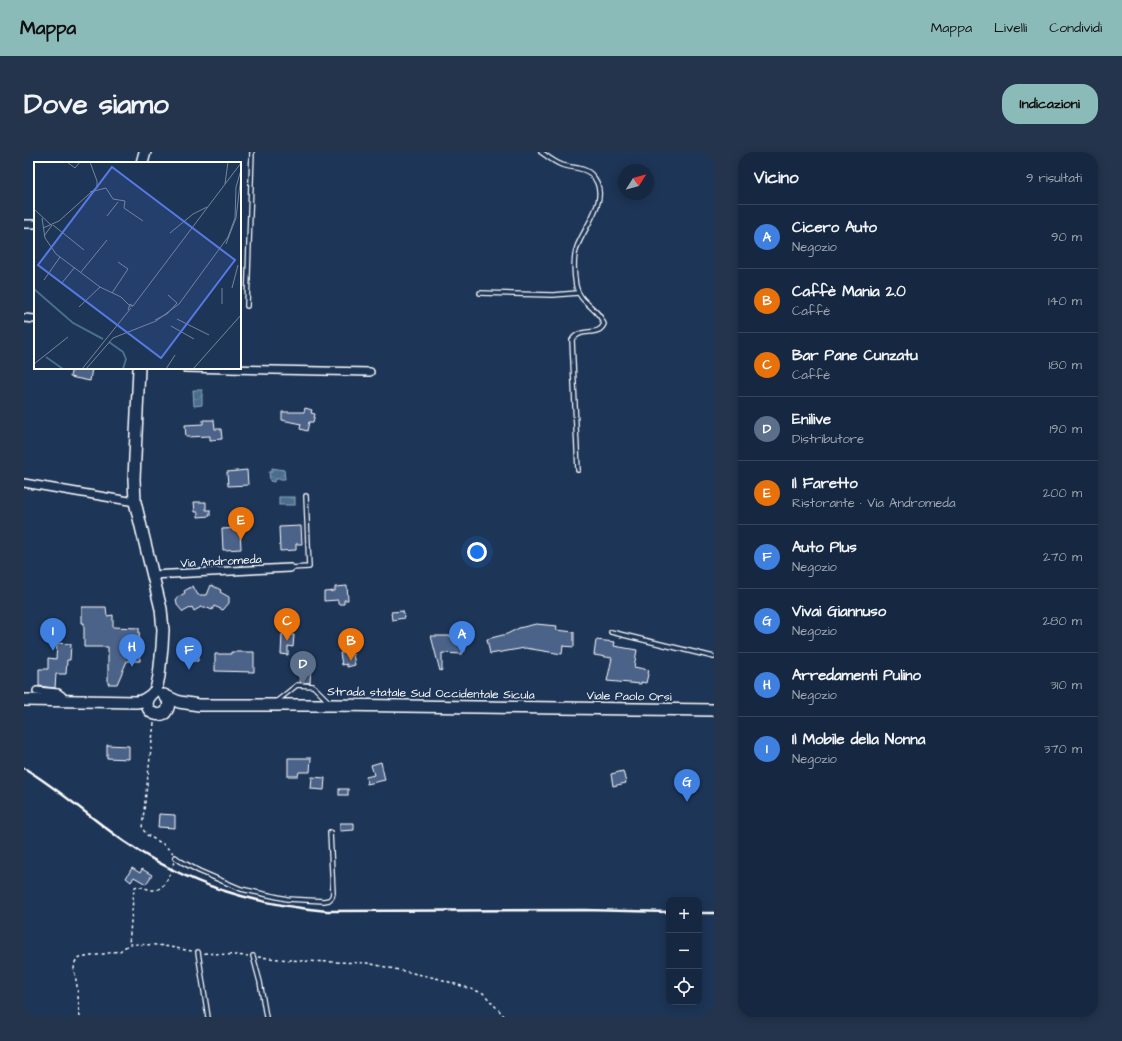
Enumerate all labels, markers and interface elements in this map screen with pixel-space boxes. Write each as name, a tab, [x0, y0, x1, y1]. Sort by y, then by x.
text: Mappa	[20, 15, 76, 42]
text: Mappa	[931, 18, 972, 38]
text: Livelli	[994, 18, 1027, 38]
text: Condividi	[1049, 18, 1102, 38]
button: Indicazioni	[1002, 84, 1098, 124]
text: Dove siamo	[24, 85, 169, 124]
inset map	[34, 162, 241, 369]
north arrow	[618, 164, 654, 200]
text: Vicino	[754, 166, 799, 190]
text: 9 risultati	[1026, 169, 1082, 187]
text: Cicero Auto	[792, 217, 877, 238]
text: A	[763, 228, 771, 246]
text: 90 m	[1051, 228, 1082, 246]
text: Negozio	[792, 238, 837, 256]
text: Caffè Mania 2.0	[792, 281, 906, 302]
text: B	[762, 292, 772, 310]
text: 140 m	[1048, 292, 1082, 310]
text: Caffè	[792, 302, 830, 320]
text: Bar Pane Cunzatu	[792, 345, 918, 366]
text: C	[762, 356, 772, 374]
text: 180 m	[1048, 356, 1082, 374]
text: Caffè	[792, 366, 830, 384]
text: Enilive	[792, 409, 831, 430]
text: D	[763, 420, 771, 438]
text: 190 m	[1049, 420, 1082, 438]
text: Distributore	[792, 430, 864, 448]
text: Il Faretto	[792, 473, 858, 494]
text: E	[763, 484, 771, 502]
text: 200 m	[1043, 484, 1082, 502]
text: Ristorante · Via Andromeda	[792, 494, 956, 512]
pin: E	[228, 507, 254, 540]
text: Auto Plus	[792, 537, 857, 558]
your location	[467, 542, 487, 562]
text: F	[762, 548, 772, 566]
text: 270 m	[1043, 548, 1082, 566]
street label: Via Andromeda	[180, 551, 262, 572]
text: Negozio	[792, 558, 837, 576]
text: Vivai Giannuso	[792, 601, 886, 622]
pin: C	[274, 608, 300, 641]
text: G	[762, 612, 772, 630]
text: 280 m	[1043, 612, 1082, 630]
pin: I	[40, 618, 66, 651]
pin: A	[449, 621, 475, 654]
text: Negozio	[792, 622, 837, 640]
pin: B	[338, 628, 364, 661]
pin: H	[119, 634, 145, 667]
pin: F	[176, 637, 202, 670]
pin: D	[290, 651, 316, 684]
text: Arredamenti Pulino	[792, 665, 921, 686]
text: H	[763, 676, 771, 694]
text: 310 m	[1050, 676, 1082, 694]
street label: Strada statale Sud Occidentale Sicula	[327, 683, 535, 704]
text: Negozio	[792, 686, 837, 704]
street label: Viale Paolo Orsi	[586, 687, 672, 706]
text: Il Mobile della Nonna	[792, 729, 925, 750]
text: I	[766, 740, 768, 758]
text: 370 m	[1044, 740, 1082, 758]
text: Negozio	[792, 750, 837, 768]
pin: G	[674, 769, 700, 802]
map controls	[666, 897, 702, 1005]
button: +	[666, 897, 702, 933]
button: −	[666, 933, 702, 969]
button: locate	[666, 969, 702, 1005]

